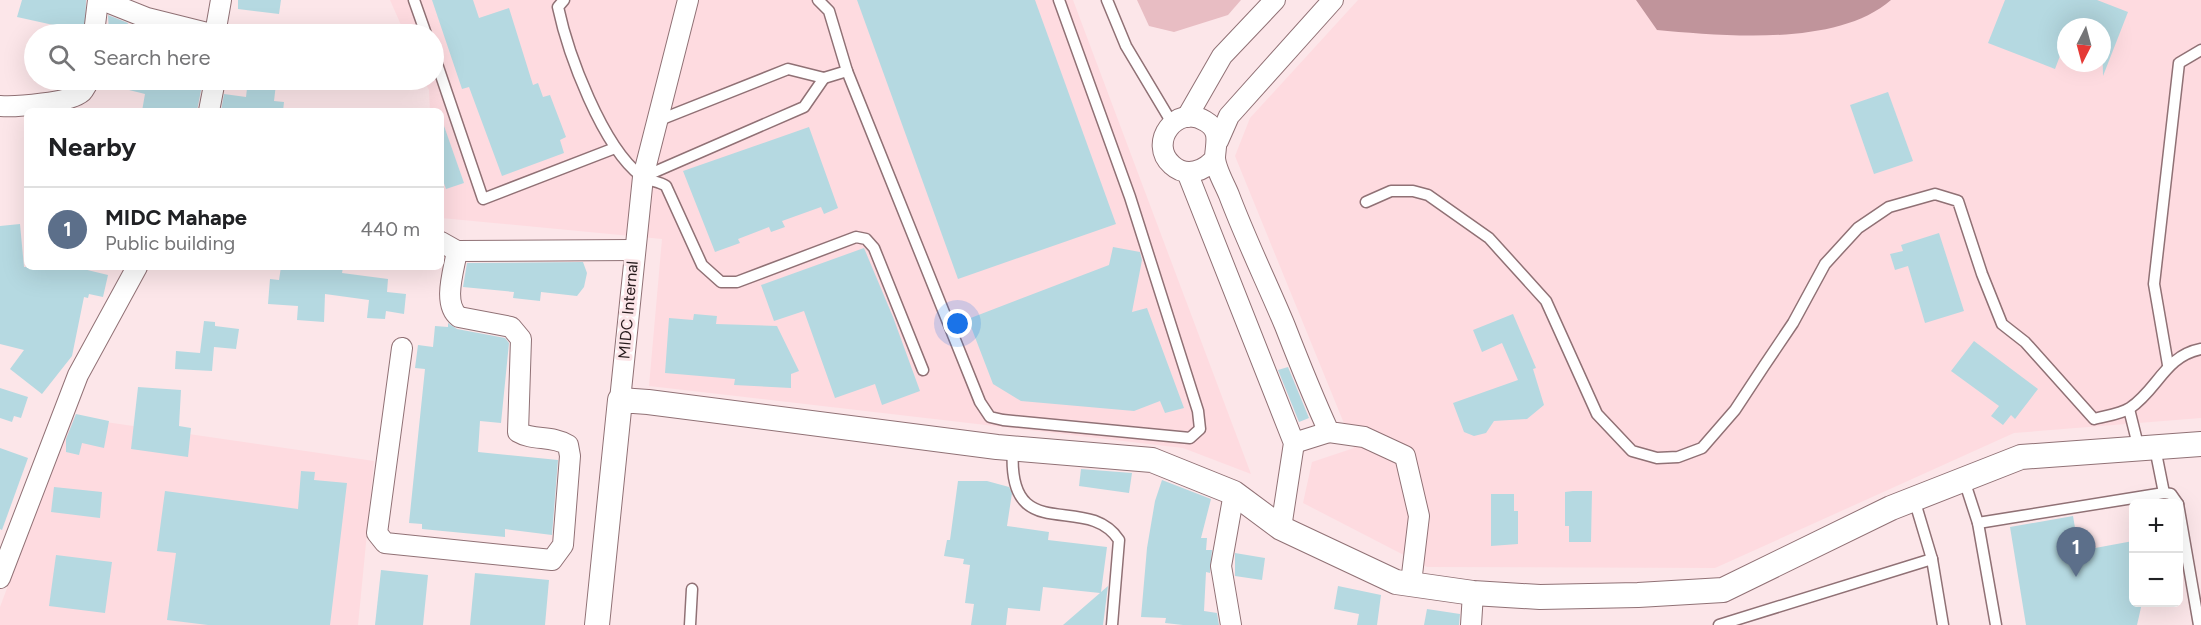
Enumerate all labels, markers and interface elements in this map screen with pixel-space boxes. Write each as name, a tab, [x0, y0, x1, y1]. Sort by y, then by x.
north arrow	[2057, 18, 2111, 72]
search box	[24, 24, 444, 90]
icon: search	[45, 41, 78, 74]
text: Search here	[93, 44, 211, 71]
text: Nearby	[48, 131, 136, 163]
text: MIDC Mahape	[105, 204, 247, 231]
text: 1	[63, 217, 72, 241]
text: 440 m	[360, 217, 420, 241]
text: Public building	[105, 231, 235, 255]
street label: MIDC Internal	[614, 260, 642, 360]
your location	[943, 309, 972, 338]
map controls	[2129, 499, 2183, 607]
button: +	[2129, 499, 2183, 553]
pin: 1	[2056, 528, 2096, 577]
button: −	[2129, 553, 2183, 607]

